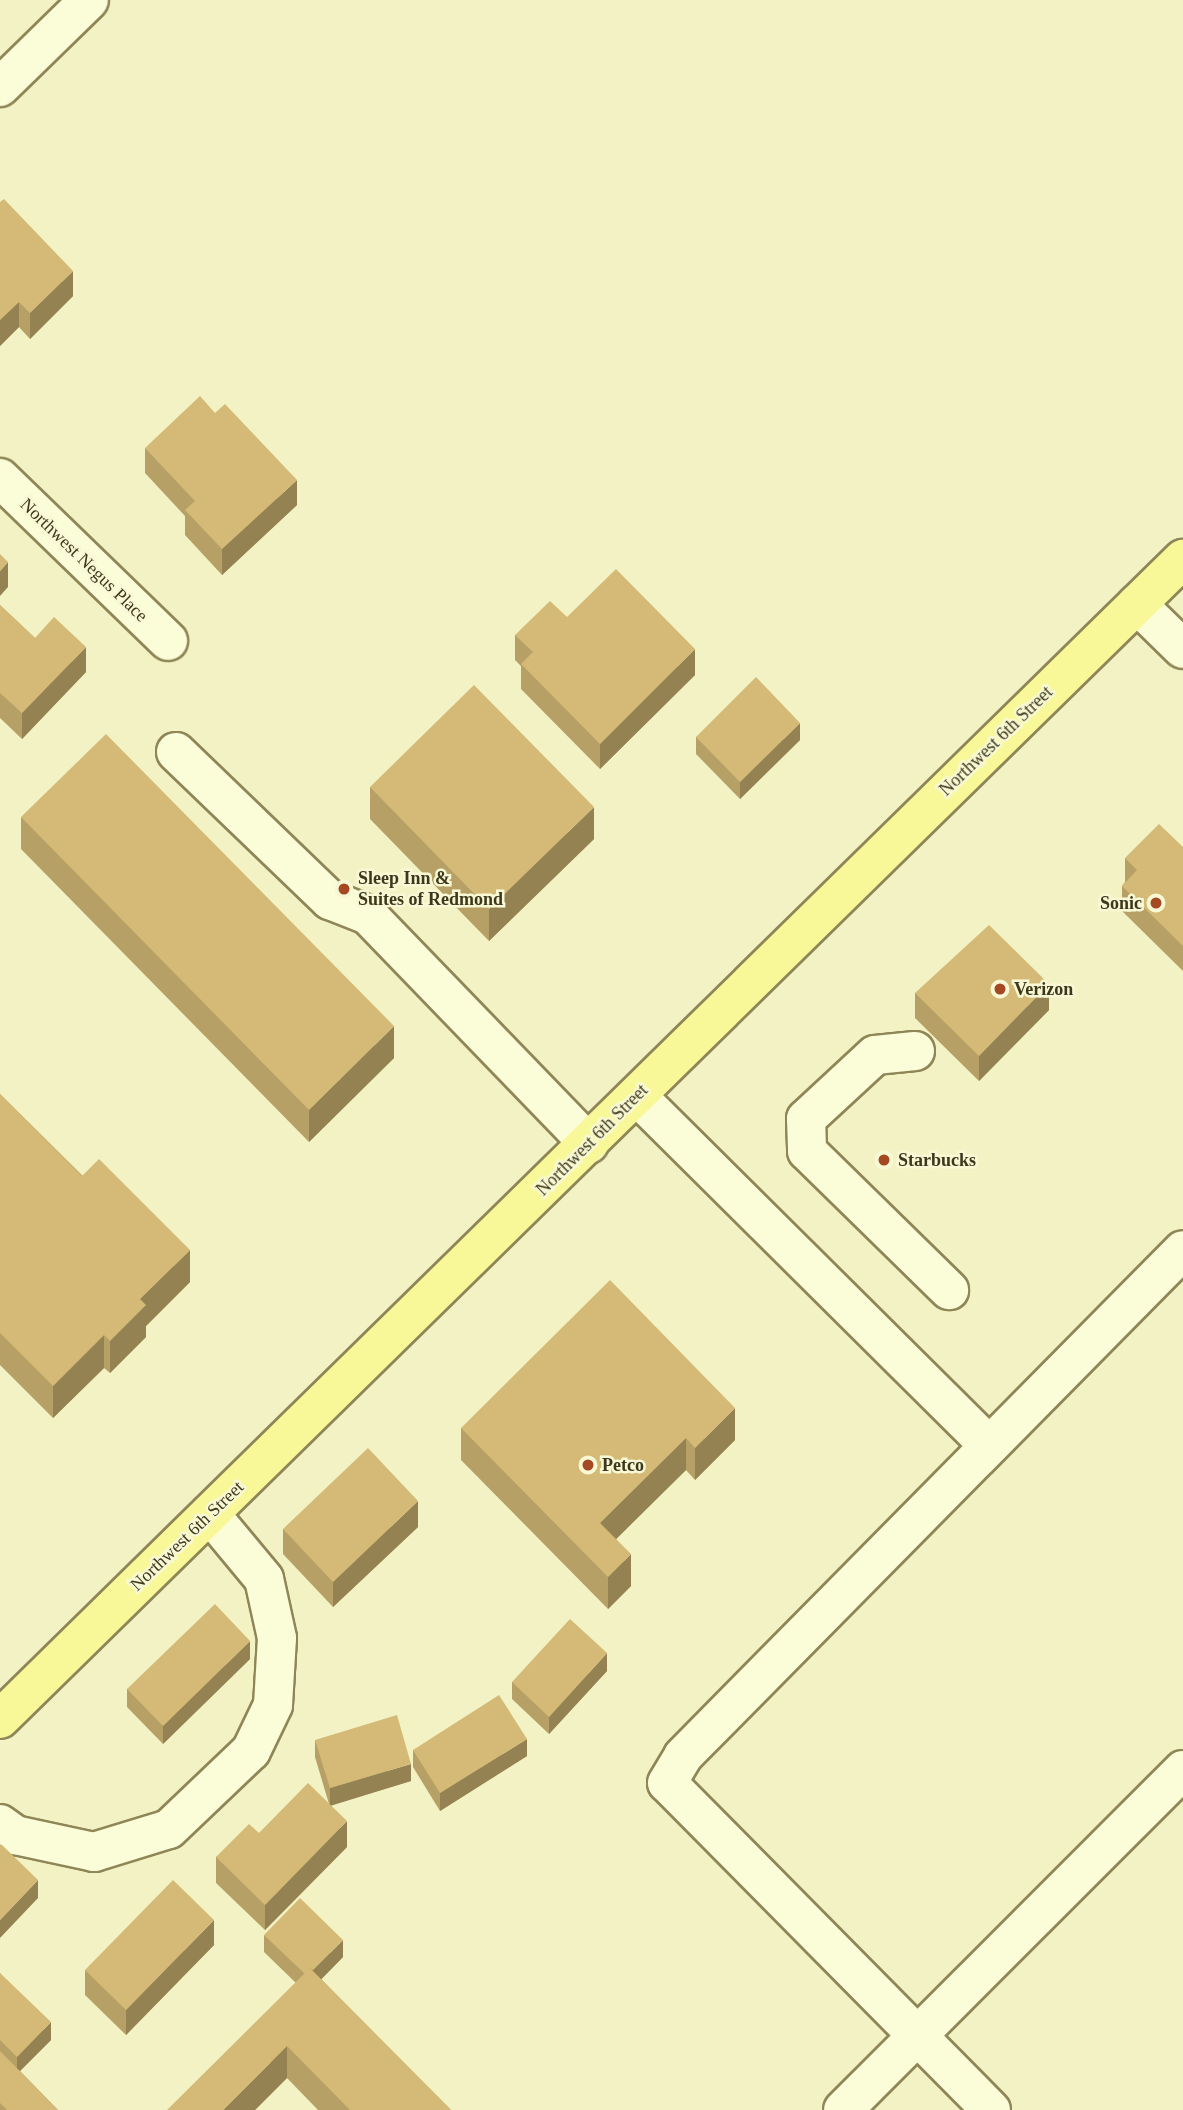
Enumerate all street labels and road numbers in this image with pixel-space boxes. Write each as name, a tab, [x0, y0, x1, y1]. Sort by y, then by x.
street label: Northwest Negus Place	[16, 494, 152, 626]
street label: Northwest 6th Street	[935, 681, 1057, 801]
street label: Northwest 6th Street	[532, 1080, 652, 1200]
street label: Northwest 6th Street	[126, 1476, 248, 1596]

